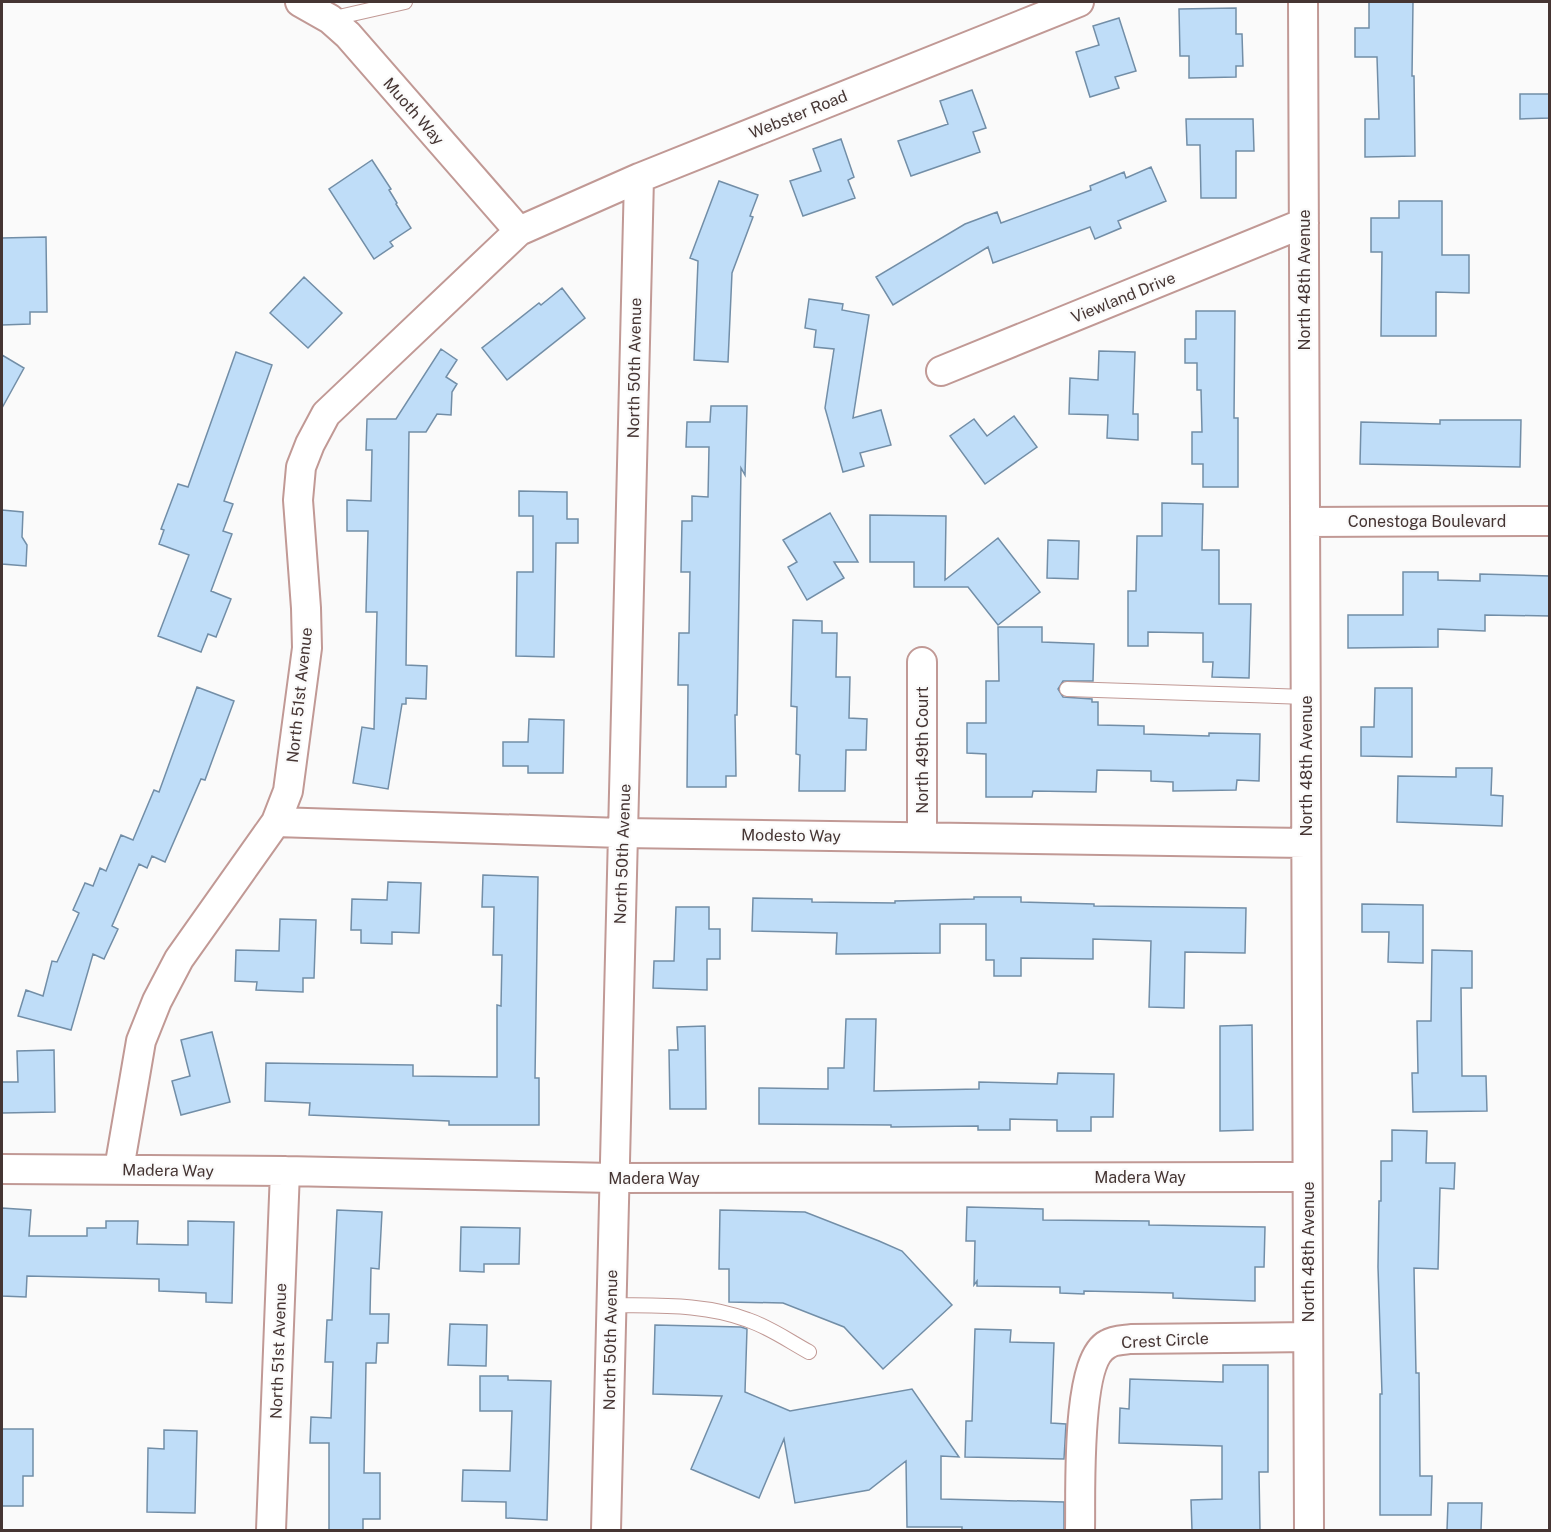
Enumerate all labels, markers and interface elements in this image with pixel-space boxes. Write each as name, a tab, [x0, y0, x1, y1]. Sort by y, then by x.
street label: Muoth Way	[379, 74, 448, 149]
street label: Webster Road	[746, 86, 850, 143]
street label: North 48th Avenue	[1295, 209, 1314, 351]
street label: Viewland Drive	[1068, 268, 1178, 327]
street label: North 50th Avenue	[624, 298, 645, 439]
street label: Conestoga Boulevard	[1348, 512, 1506, 531]
street label: North 51st Avenue	[283, 626, 316, 764]
street label: North 49th Court	[913, 686, 932, 814]
street label: North 48th Avenue	[1297, 695, 1316, 837]
street label: North 50th Avenue	[611, 783, 634, 925]
street label: Modesto Way	[741, 825, 841, 846]
street label: Madera Way	[122, 1160, 214, 1181]
street label: Madera Way	[1094, 1168, 1186, 1187]
street label: Madera Way	[608, 1169, 700, 1188]
street label: North 48th Avenue	[1299, 1181, 1318, 1323]
street label: North 50th Avenue	[600, 1270, 621, 1411]
street label: North 51st Avenue	[267, 1283, 290, 1419]
street label: Crest Circle	[1121, 1329, 1209, 1352]

